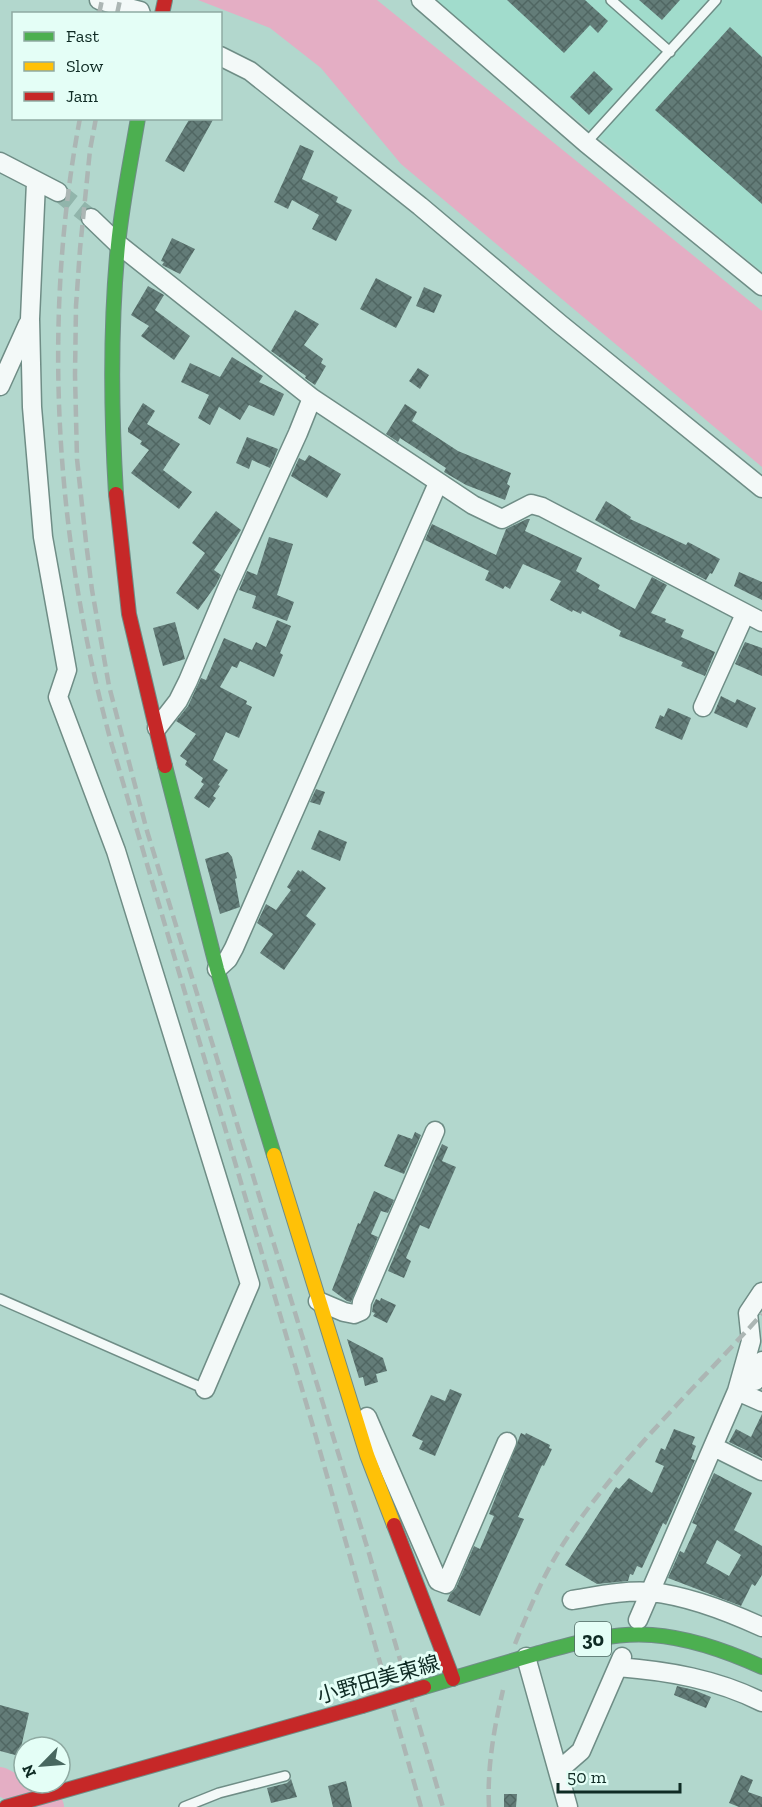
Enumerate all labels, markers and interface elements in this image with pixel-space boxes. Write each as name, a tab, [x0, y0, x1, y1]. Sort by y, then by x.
legend	[12, 12, 222, 120]
text: Fast	[66, 25, 99, 47]
text: Slow	[66, 55, 103, 77]
text: Jam	[66, 85, 98, 107]
road number: 30	[575, 1622, 611, 1656]
street label: 小野田美東線	[314, 1650, 442, 1708]
north arrow	[12, 1735, 72, 1795]
scale bar	[558, 1756, 680, 1794]
text: N	[18, 1762, 40, 1781]
text: 50 m	[567, 1766, 607, 1788]

